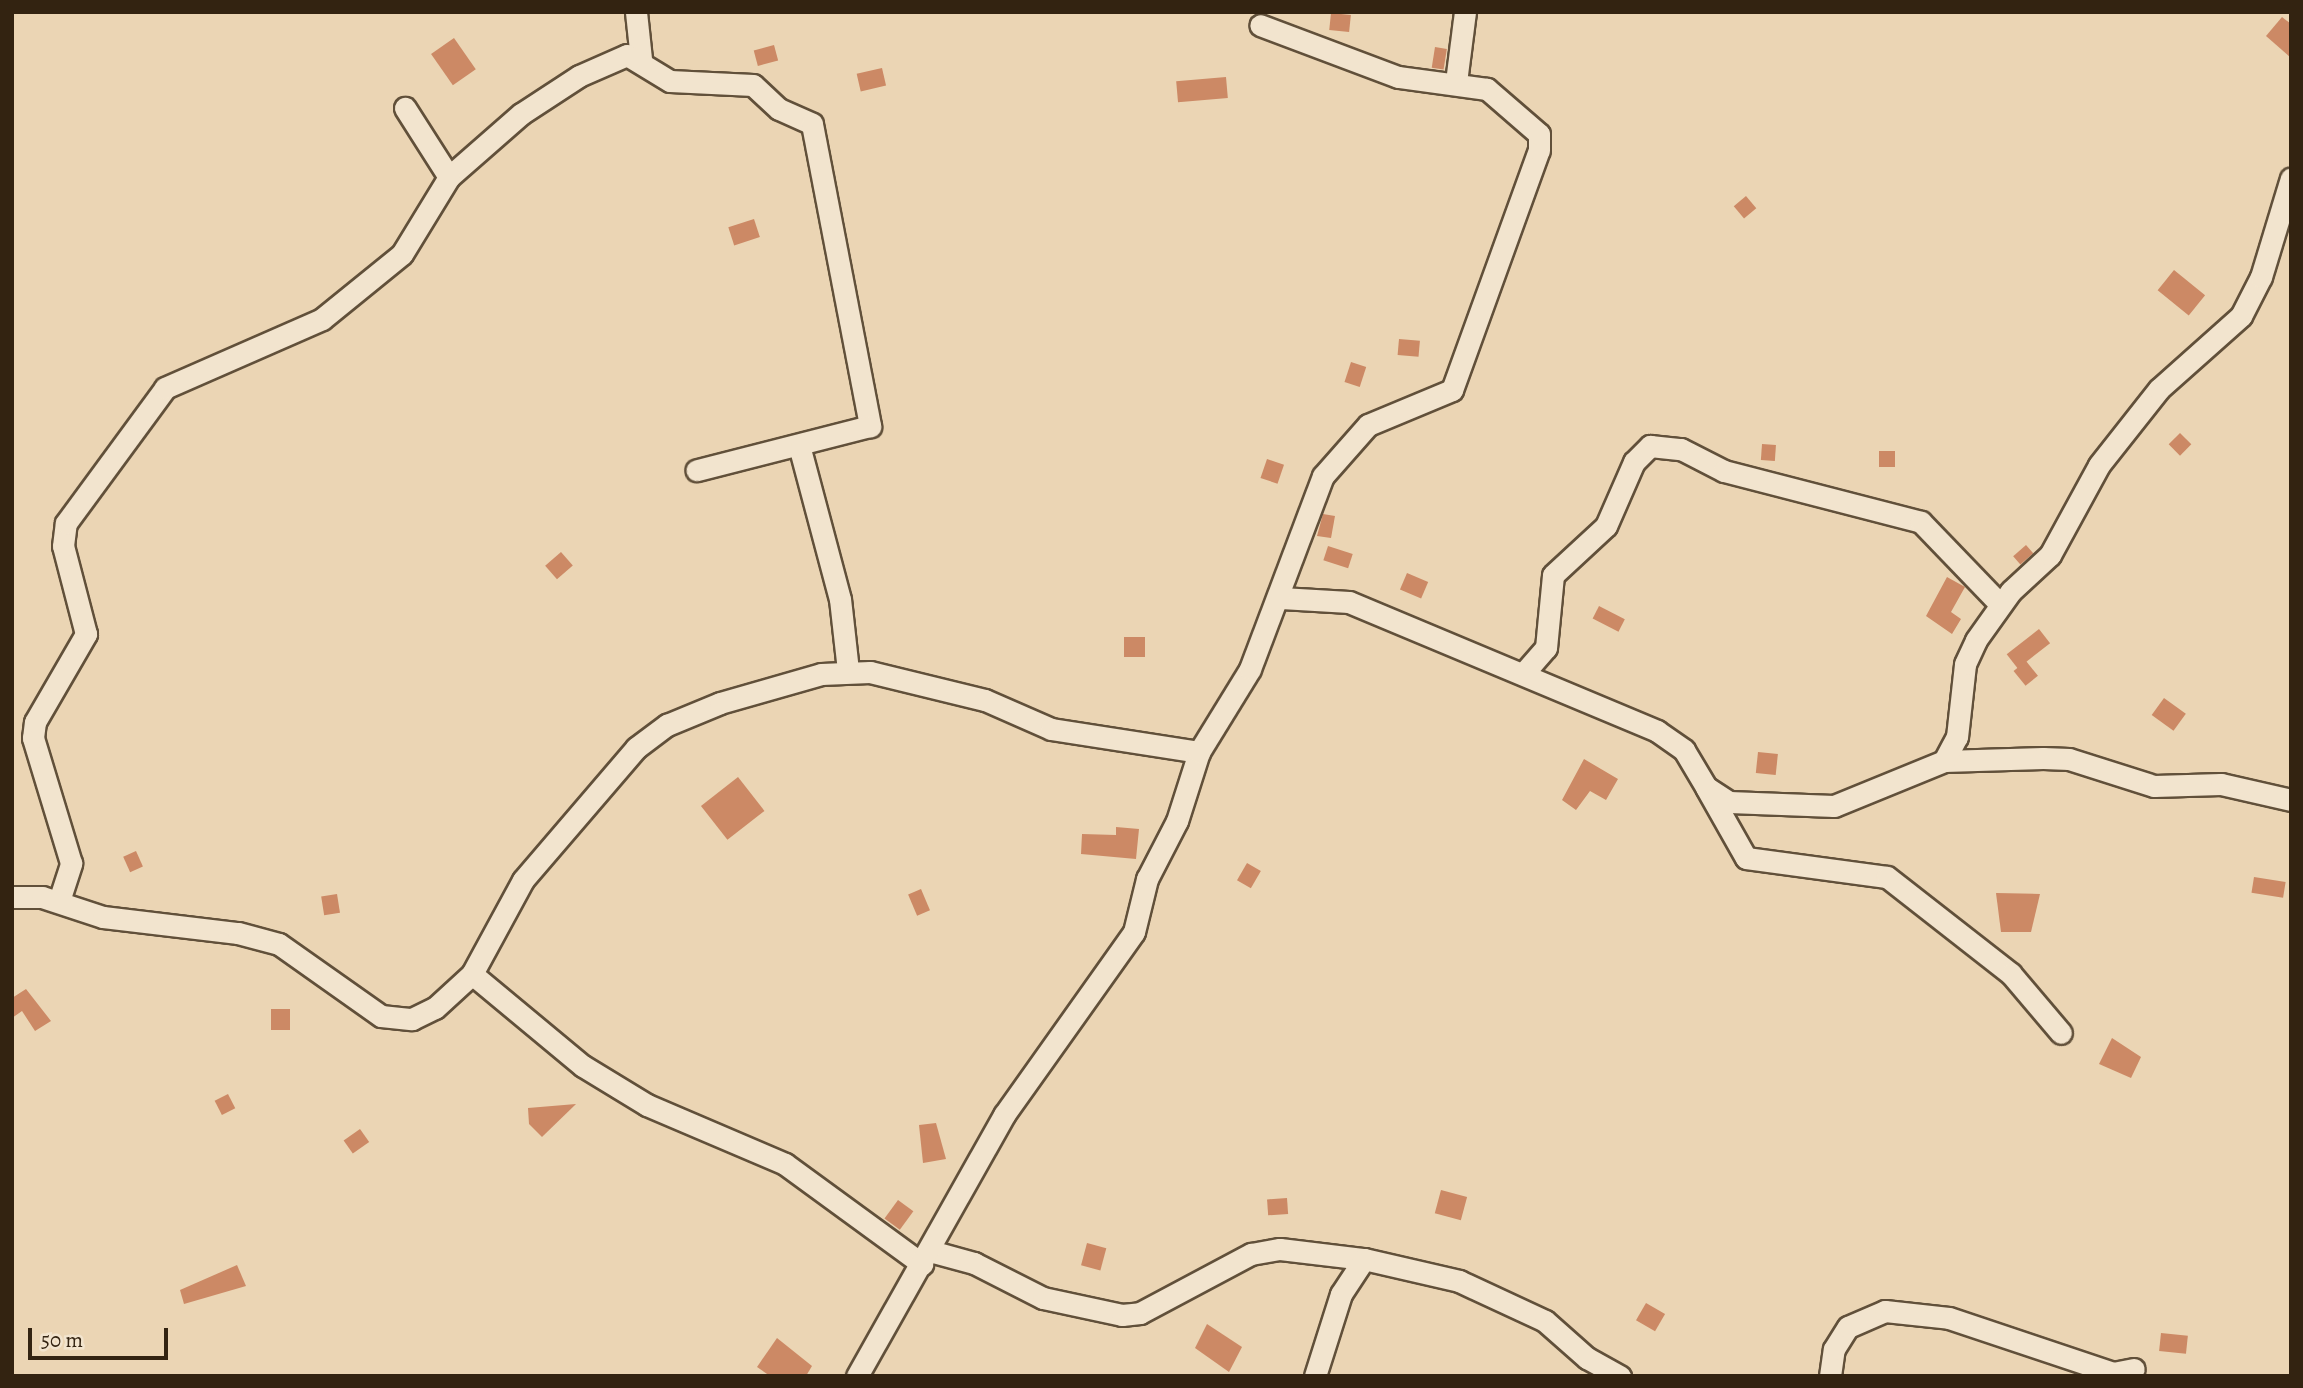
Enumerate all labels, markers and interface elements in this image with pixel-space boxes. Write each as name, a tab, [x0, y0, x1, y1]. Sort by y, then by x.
scale bar	[32, 1314, 172, 1358]
text: 50 m	[41, 1326, 83, 1354]

